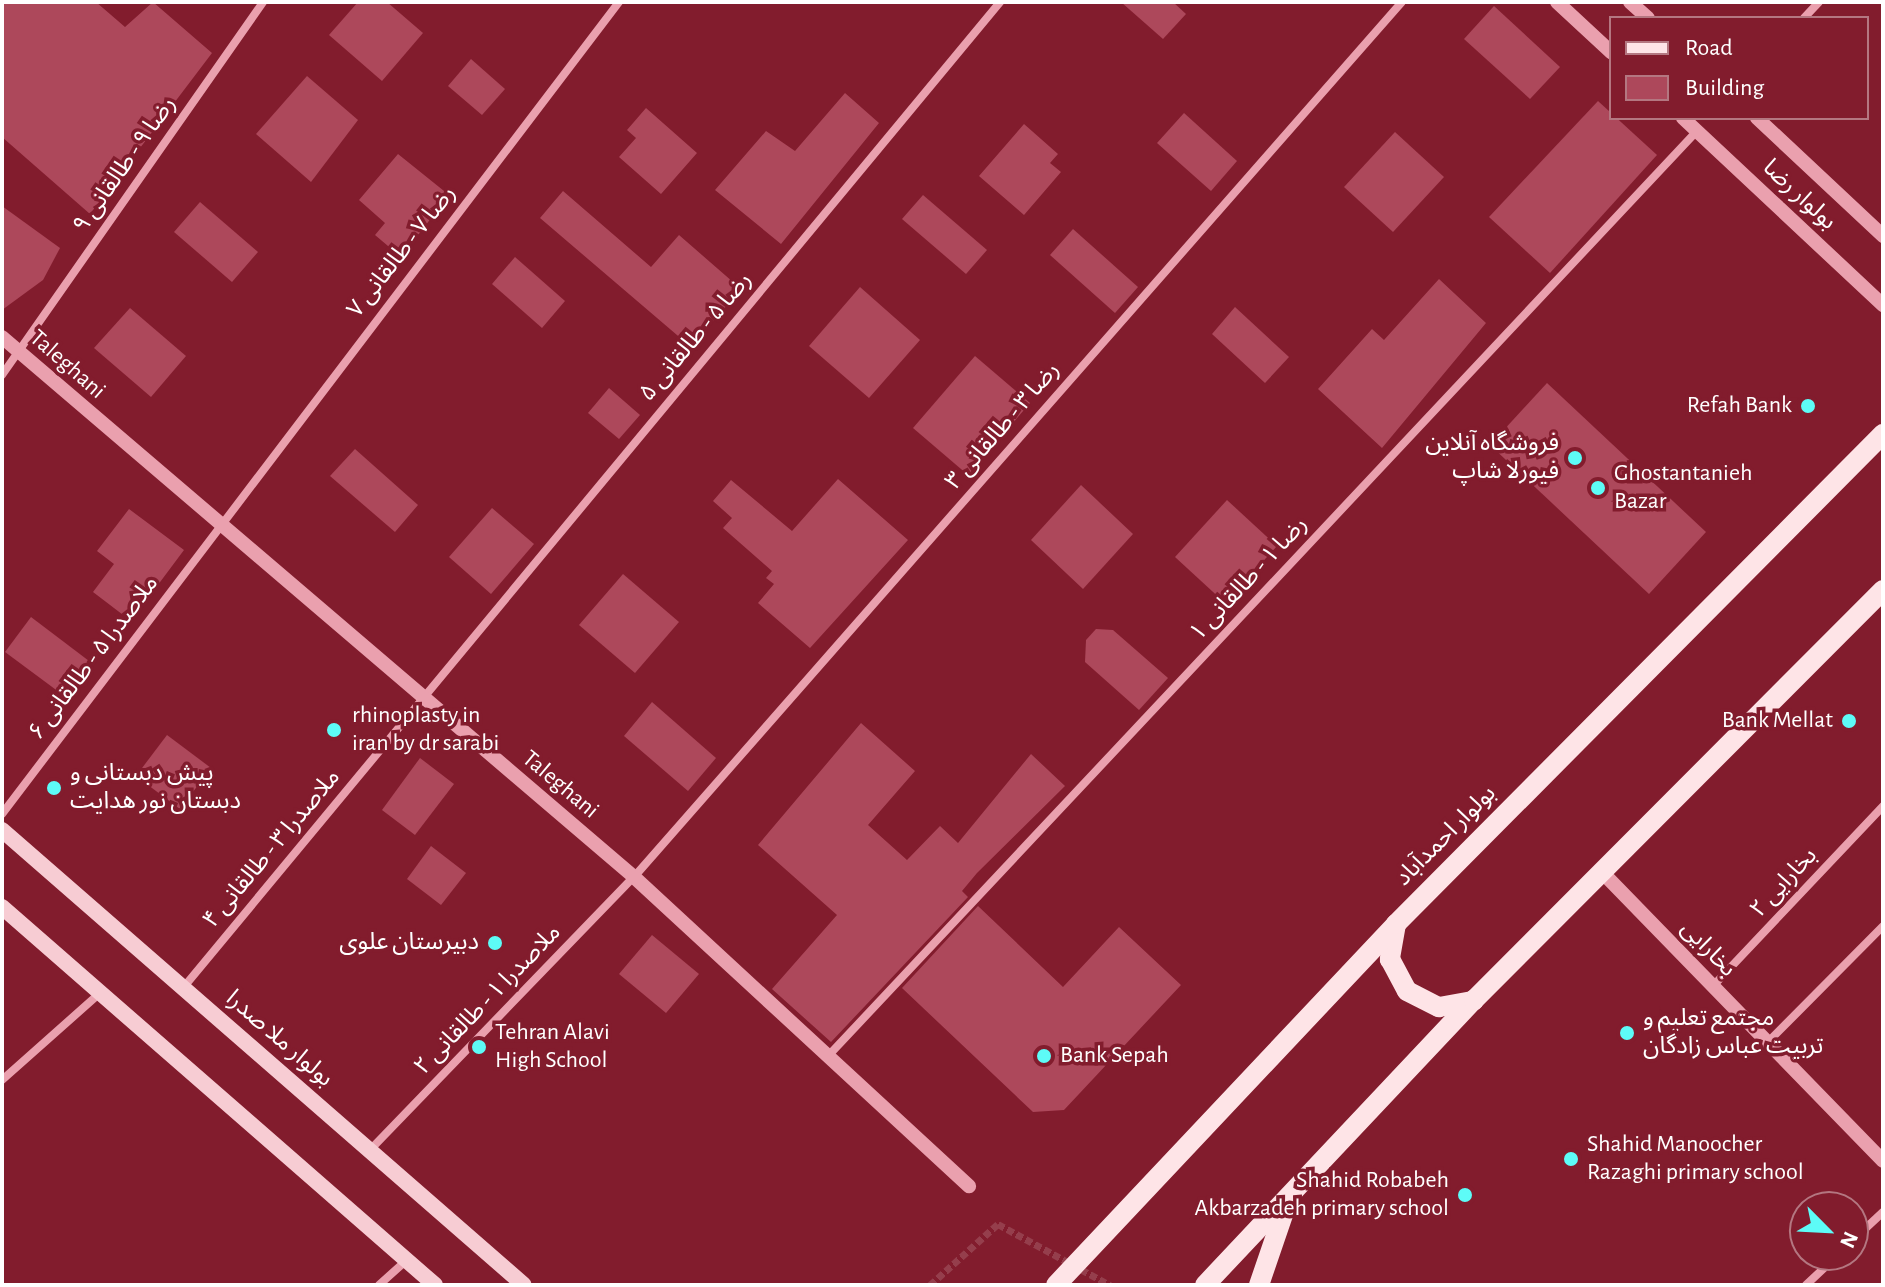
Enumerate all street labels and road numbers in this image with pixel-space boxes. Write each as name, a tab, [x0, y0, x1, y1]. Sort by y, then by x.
street label: رضا ۹ - طالقانی ۹	[67, 91, 183, 239]
street label: بولوار رضا	[1756, 154, 1842, 236]
street label: رضا ۷ - طالقانی ۷	[341, 180, 463, 324]
street label: رضا ۵ - طالقانی ۵	[634, 267, 758, 407]
street label: Taleghani	[23, 324, 111, 406]
street label: رضا ۳ - طالقانی ۳	[940, 356, 1066, 496]
street label: رضا ۱ - طالقانی ۱	[1184, 511, 1314, 647]
street label: ملاصدرا ۵ - طالقانی ۶	[23, 570, 165, 746]
street label: Taleghani	[516, 745, 604, 825]
street label: ملاصدرا ۳ - طالقانی ۴	[197, 764, 347, 934]
street label: بولوار احمدآباد	[1390, 780, 1502, 892]
street label: بخارایی ۲	[1744, 842, 1824, 924]
street label: بخارایی	[1674, 915, 1742, 983]
street label: ملاصدرا ۱ - طالقانی ۲	[409, 919, 567, 1081]
street label: بولوار ملا صدرا	[219, 984, 339, 1094]

